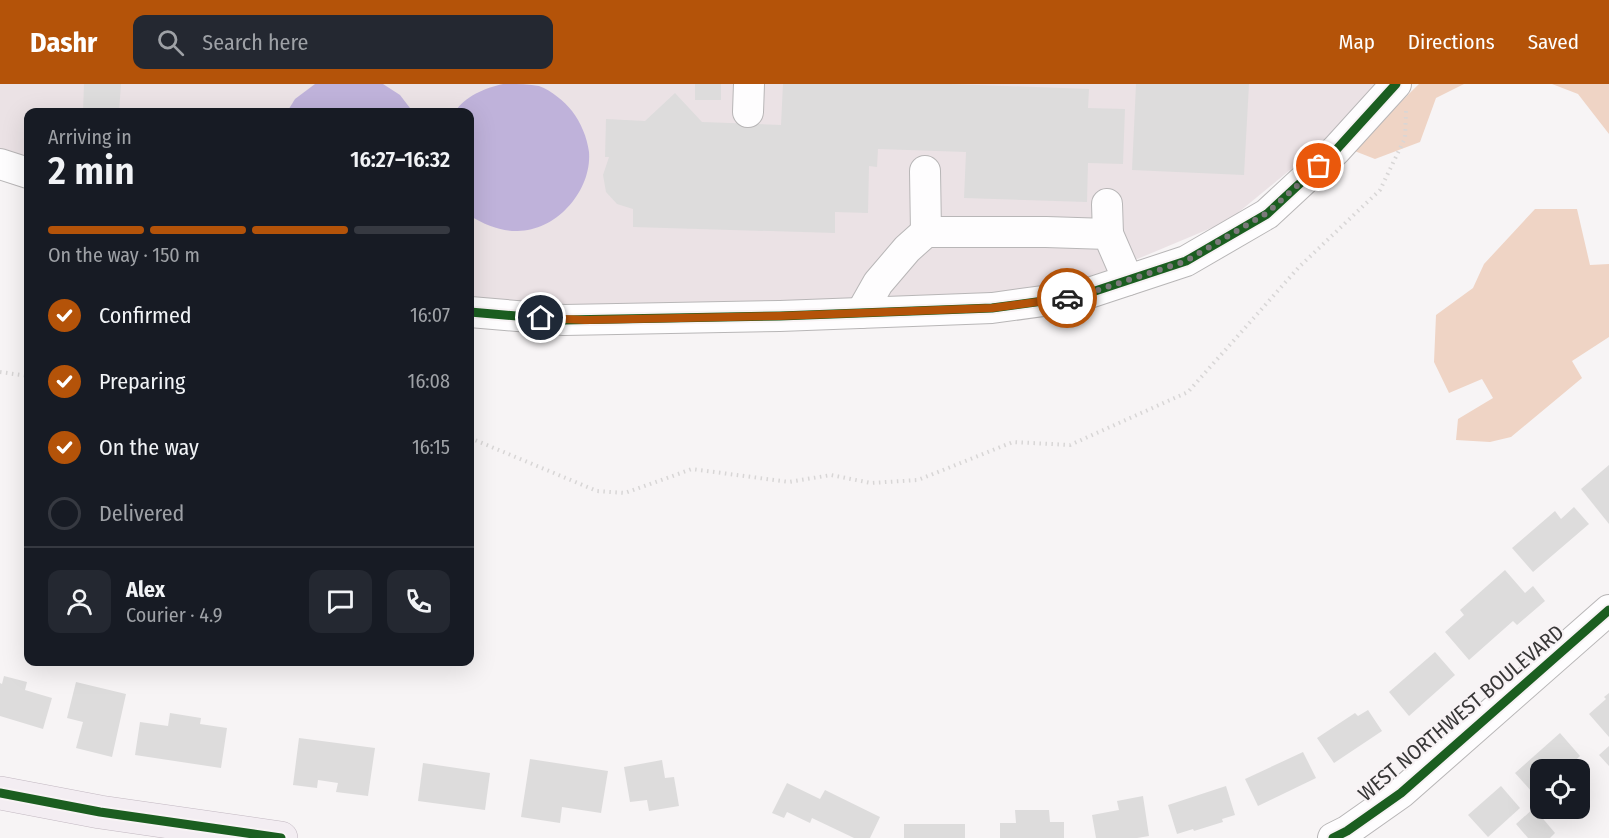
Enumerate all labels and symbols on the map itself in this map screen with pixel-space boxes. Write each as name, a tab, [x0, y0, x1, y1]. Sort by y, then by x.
pin	[1293, 140, 1344, 191]
courier	[1037, 268, 1097, 328]
pin	[515, 292, 566, 343]
street label: WEST NORTHWEST BOULEVARD	[1353, 619, 1569, 807]

